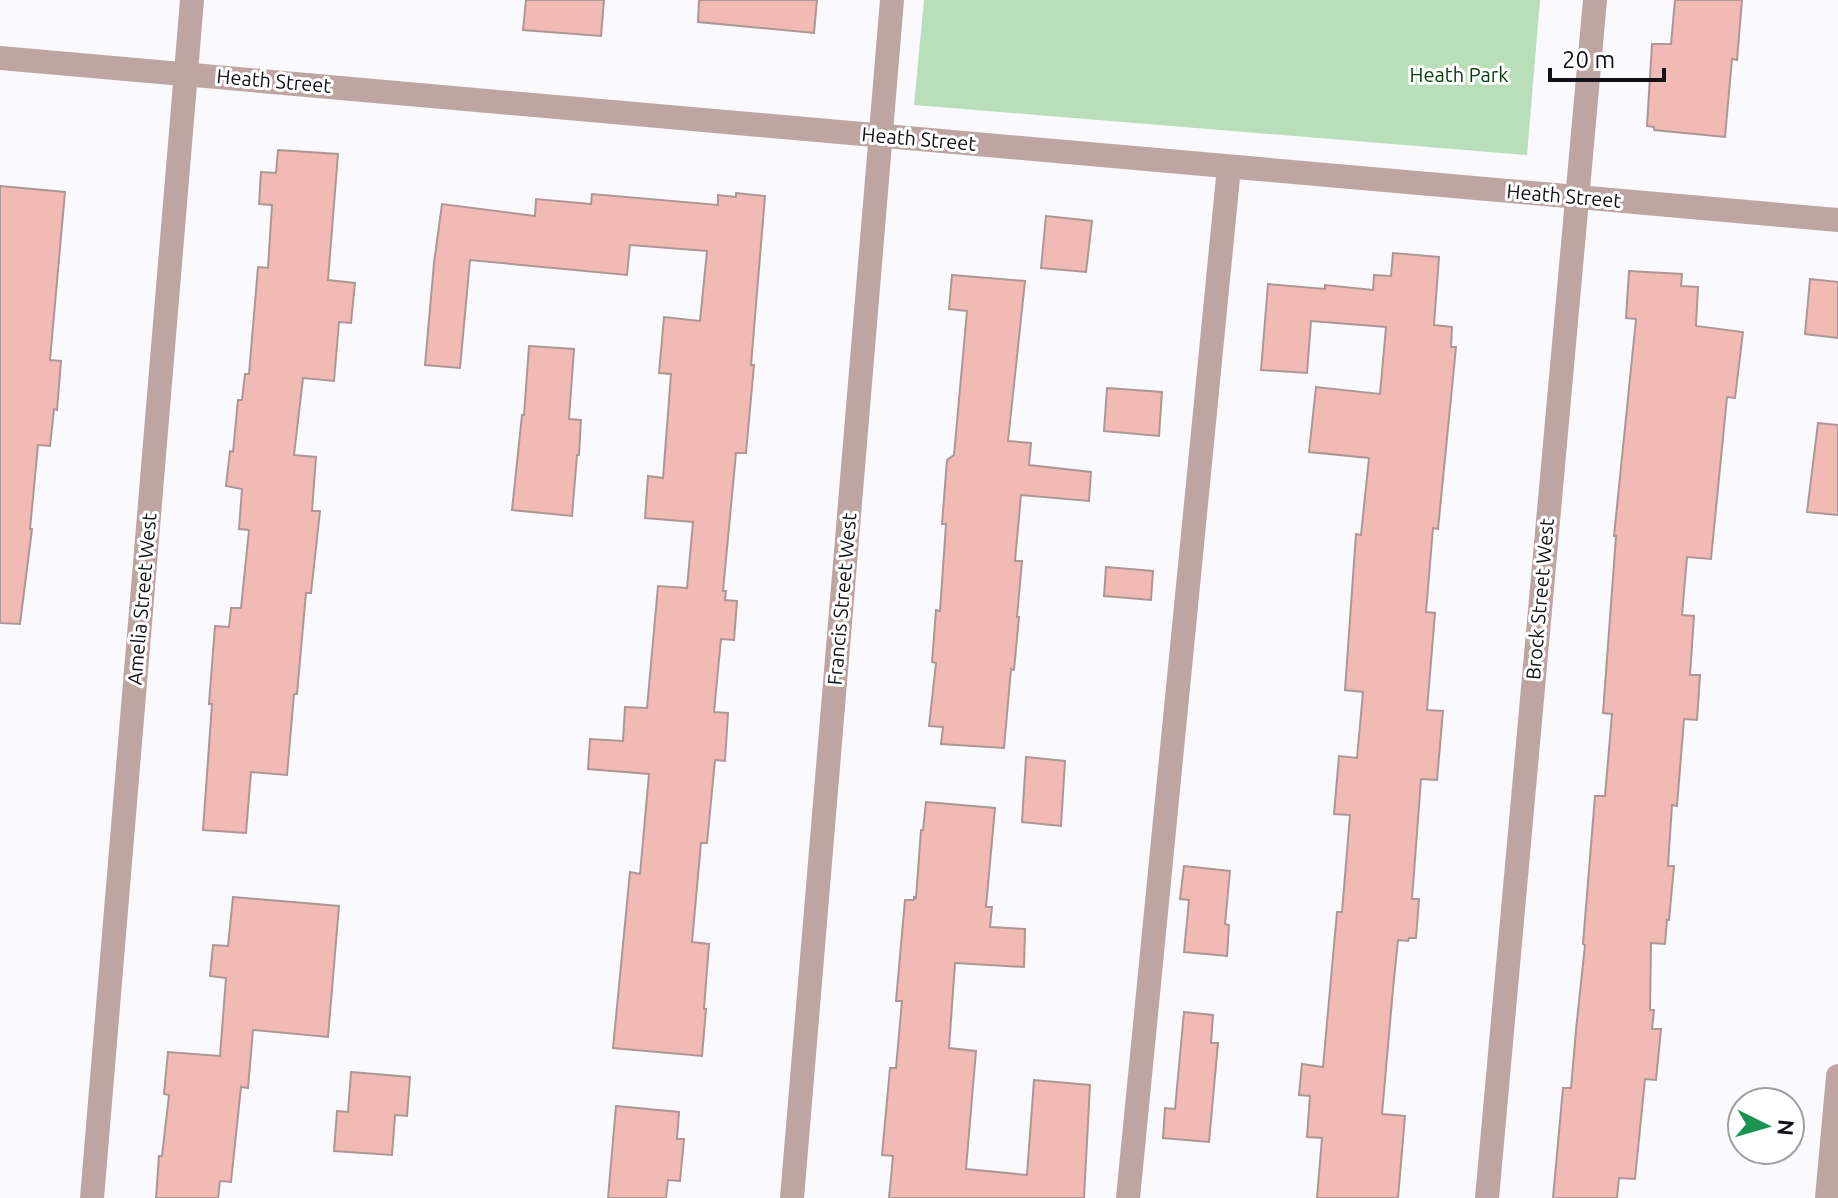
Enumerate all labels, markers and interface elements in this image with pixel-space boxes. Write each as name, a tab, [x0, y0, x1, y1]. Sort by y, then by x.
scale bar	[1550, 32, 1664, 82]
text: 20 m	[1562, 46, 1615, 73]
park label: Heath Park	[1410, 63, 1508, 86]
street label: Heath Street	[216, 64, 332, 97]
street label: Heath Street	[861, 122, 977, 155]
street label: Heath Street	[1506, 179, 1622, 212]
street label: Amelia Street West	[123, 512, 160, 686]
street label: Francis Street West	[823, 512, 861, 686]
street label: Brock Street West	[1521, 517, 1558, 681]
north arrow	[1726, 1086, 1806, 1166]
text: N	[1773, 1119, 1800, 1137]

